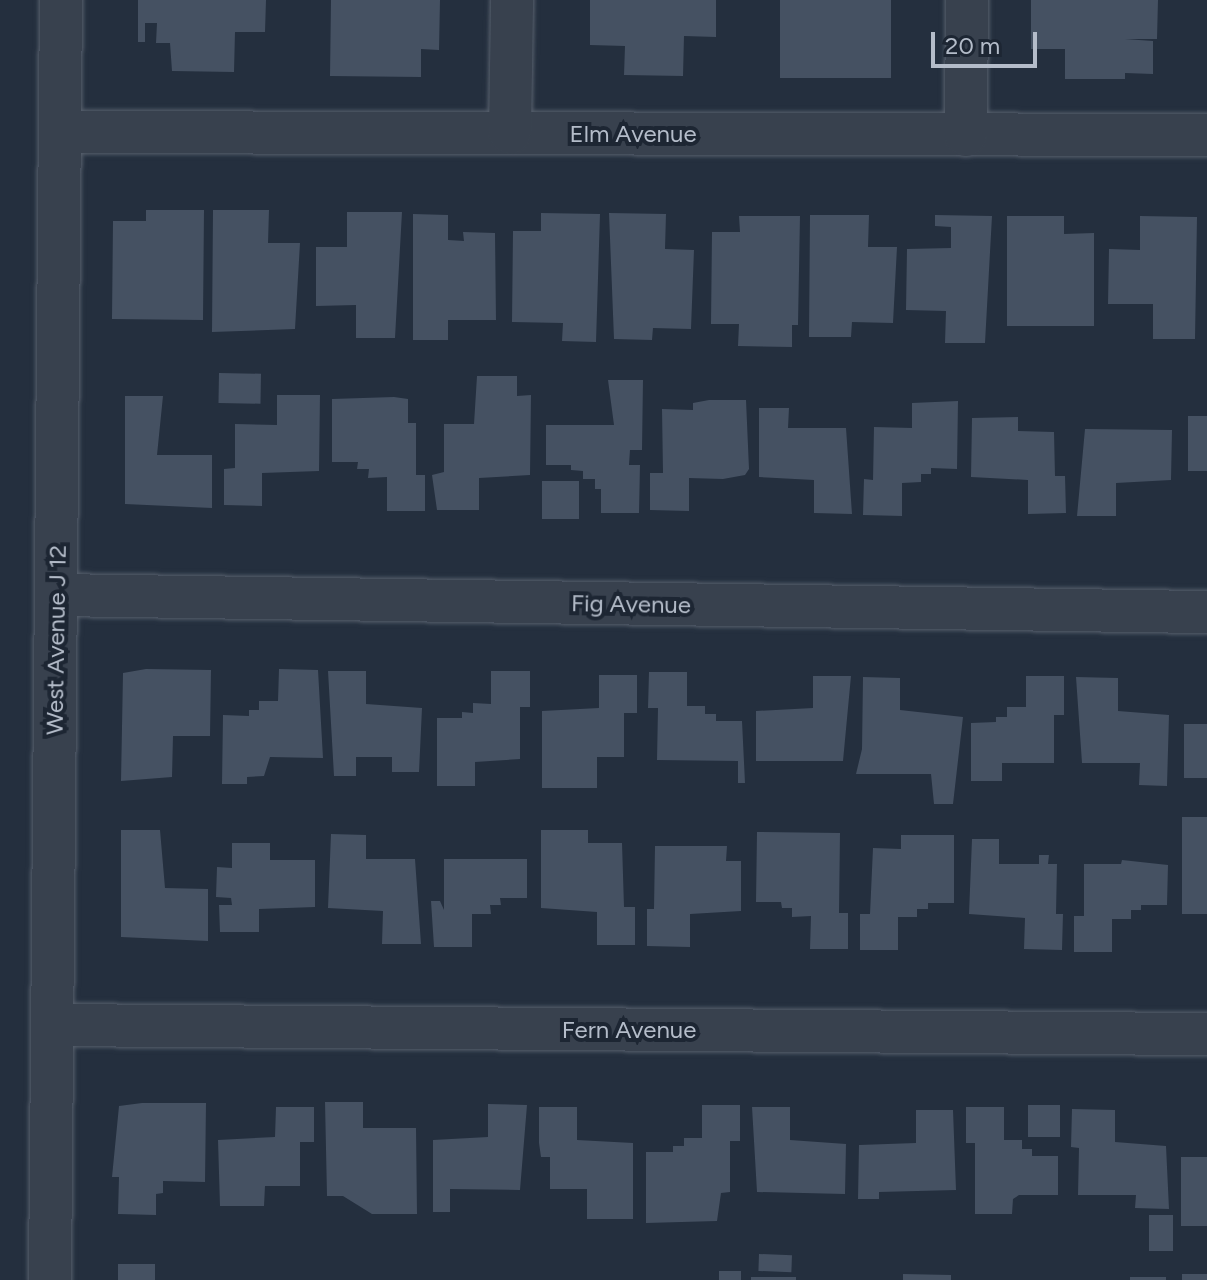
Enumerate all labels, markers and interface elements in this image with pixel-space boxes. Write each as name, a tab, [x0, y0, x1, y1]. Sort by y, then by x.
scale bar	[935, 16, 1041, 66]
text: 20 m	[945, 31, 1000, 60]
street label: Elm Avenue	[570, 120, 696, 148]
street label: West Avenue J 12	[40, 545, 72, 735]
street label: Fig Avenue	[571, 589, 691, 619]
street label: Fern Avenue	[562, 1016, 696, 1044]

